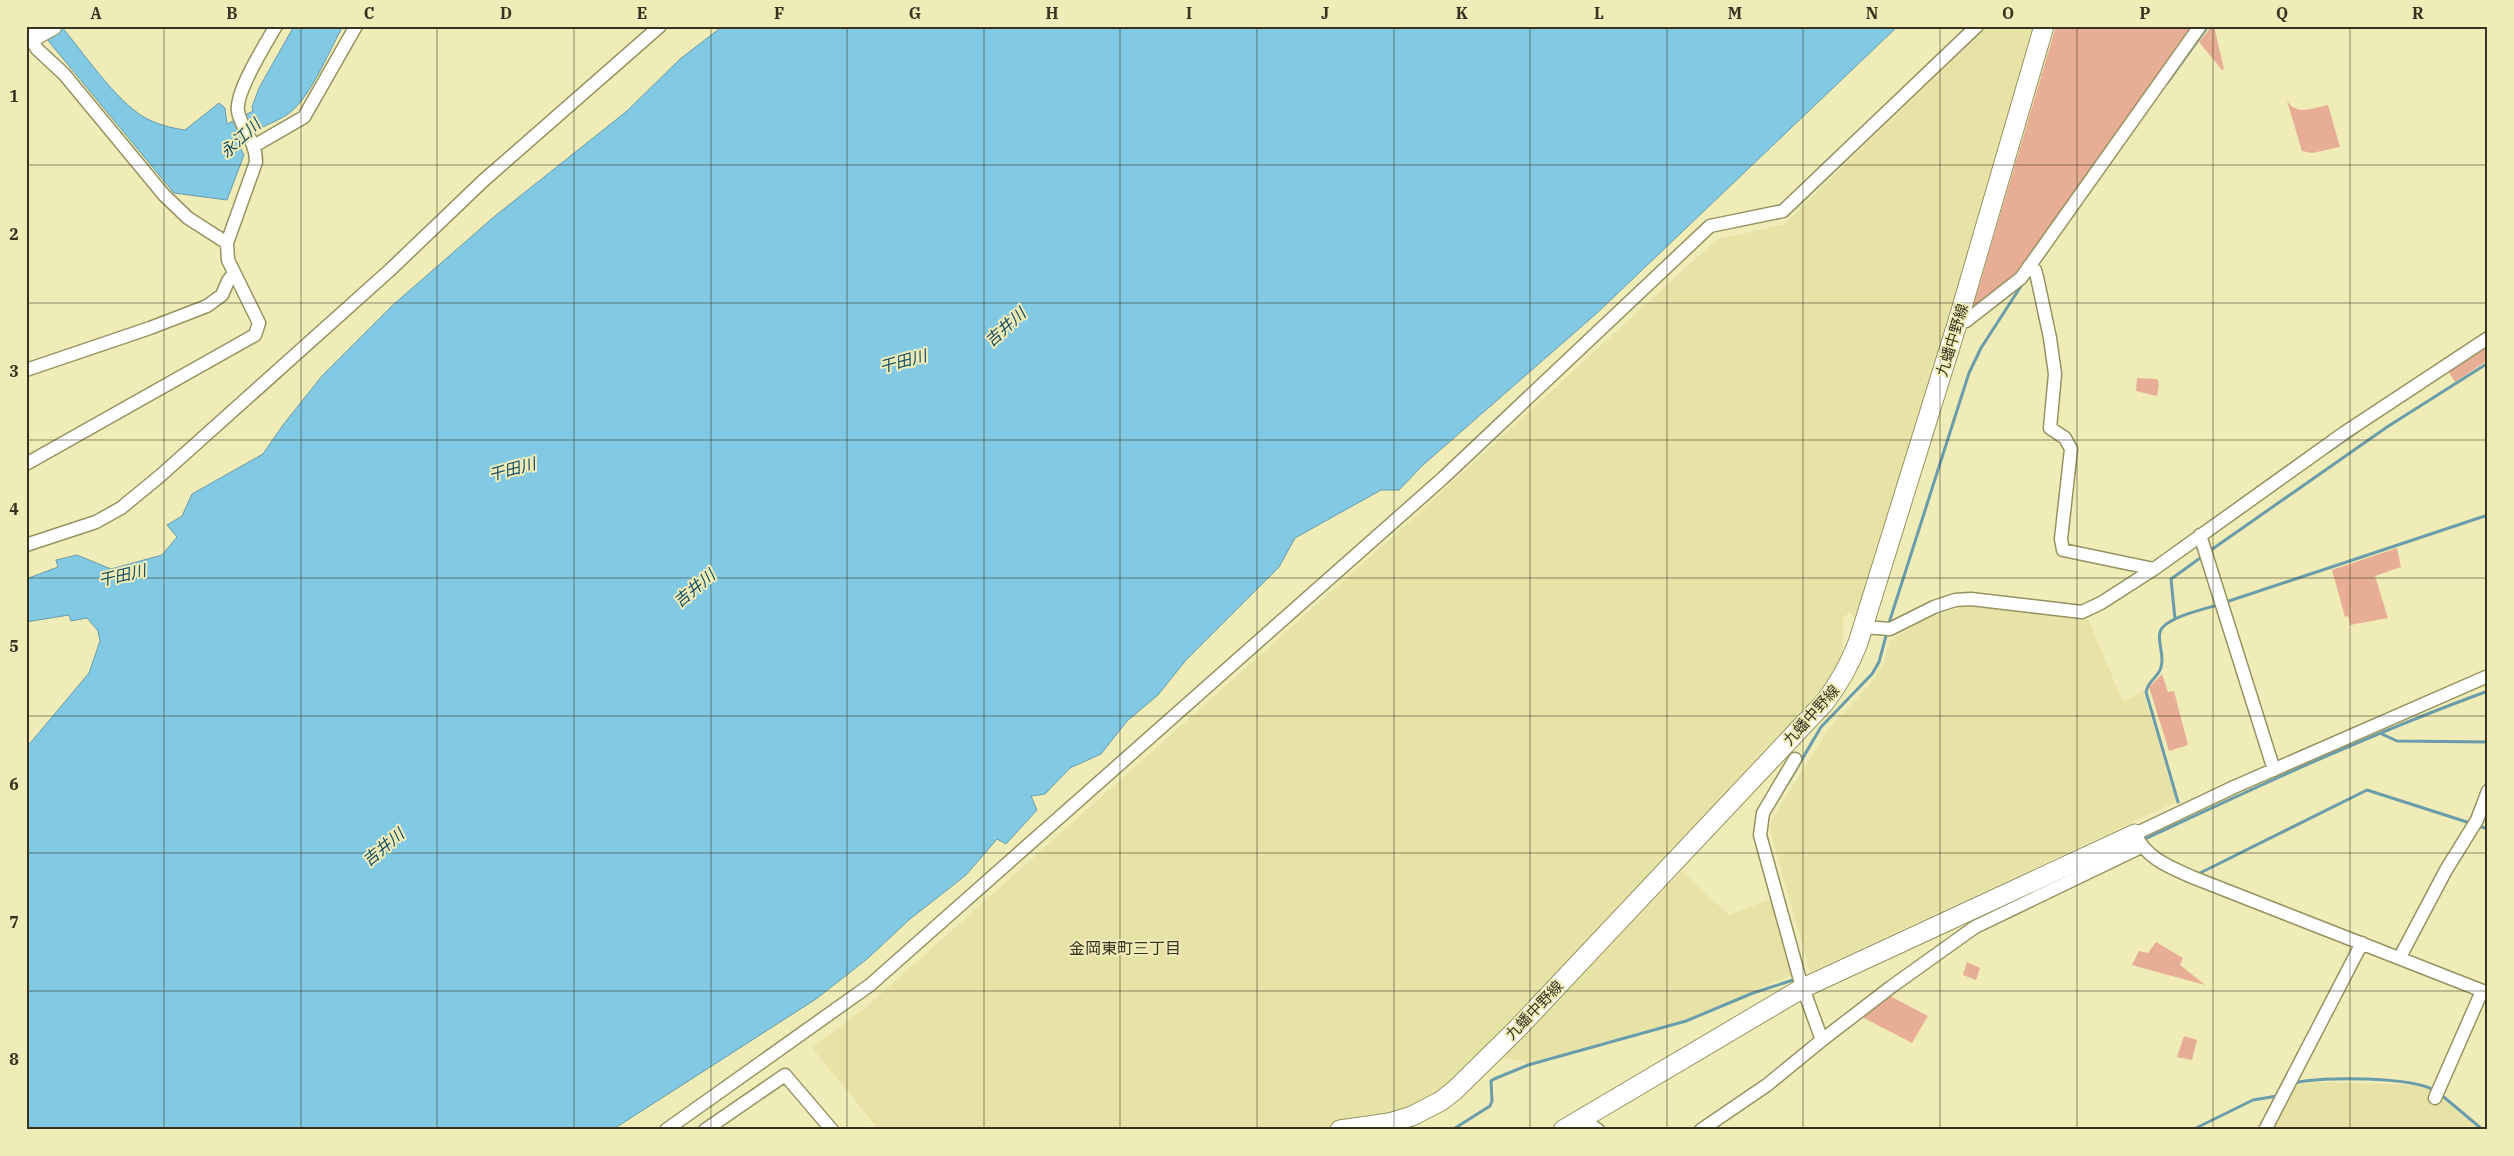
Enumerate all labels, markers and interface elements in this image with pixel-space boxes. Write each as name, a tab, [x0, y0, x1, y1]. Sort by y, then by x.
text: A	[90, 3, 102, 23]
text: B	[226, 3, 238, 23]
text: C	[364, 3, 374, 23]
text: D	[500, 3, 512, 23]
text: E	[637, 3, 647, 23]
text: F	[774, 3, 784, 23]
text: G	[909, 3, 921, 23]
text: H	[1046, 3, 1059, 23]
text: I	[1186, 3, 1192, 23]
text: J	[1321, 3, 1329, 23]
text: K	[1456, 3, 1469, 23]
text: L	[1594, 3, 1604, 23]
text: M	[1728, 3, 1742, 23]
text: N	[1866, 3, 1878, 23]
text: O	[2002, 3, 2014, 23]
text: P	[2140, 3, 2151, 23]
text: Q	[2276, 3, 2288, 23]
text: R	[2412, 3, 2424, 23]
text: 1	[9, 86, 19, 106]
water label: 永江川	[216, 113, 266, 162]
text: 2	[9, 224, 19, 244]
street label: 九蟠中野線	[1932, 301, 1972, 379]
water label: 吉井川	[980, 302, 1031, 350]
water label: 干田川	[877, 345, 931, 377]
text: 3	[9, 361, 19, 381]
water label: 干田川	[486, 453, 540, 485]
text: 4	[9, 499, 19, 519]
water label: 干田川	[96, 559, 150, 590]
water label: 吉井川	[669, 564, 720, 611]
text: 5	[9, 636, 19, 656]
street label: 九蟠中野線	[1779, 681, 1843, 749]
text: 6	[9, 774, 19, 794]
water label: 吉井川	[358, 823, 409, 870]
text: 7	[9, 912, 19, 932]
district label: 金岡東町三丁目	[1069, 938, 1181, 958]
street label: 九蟠中野線	[1501, 976, 1567, 1044]
text: 8	[9, 1049, 19, 1069]

